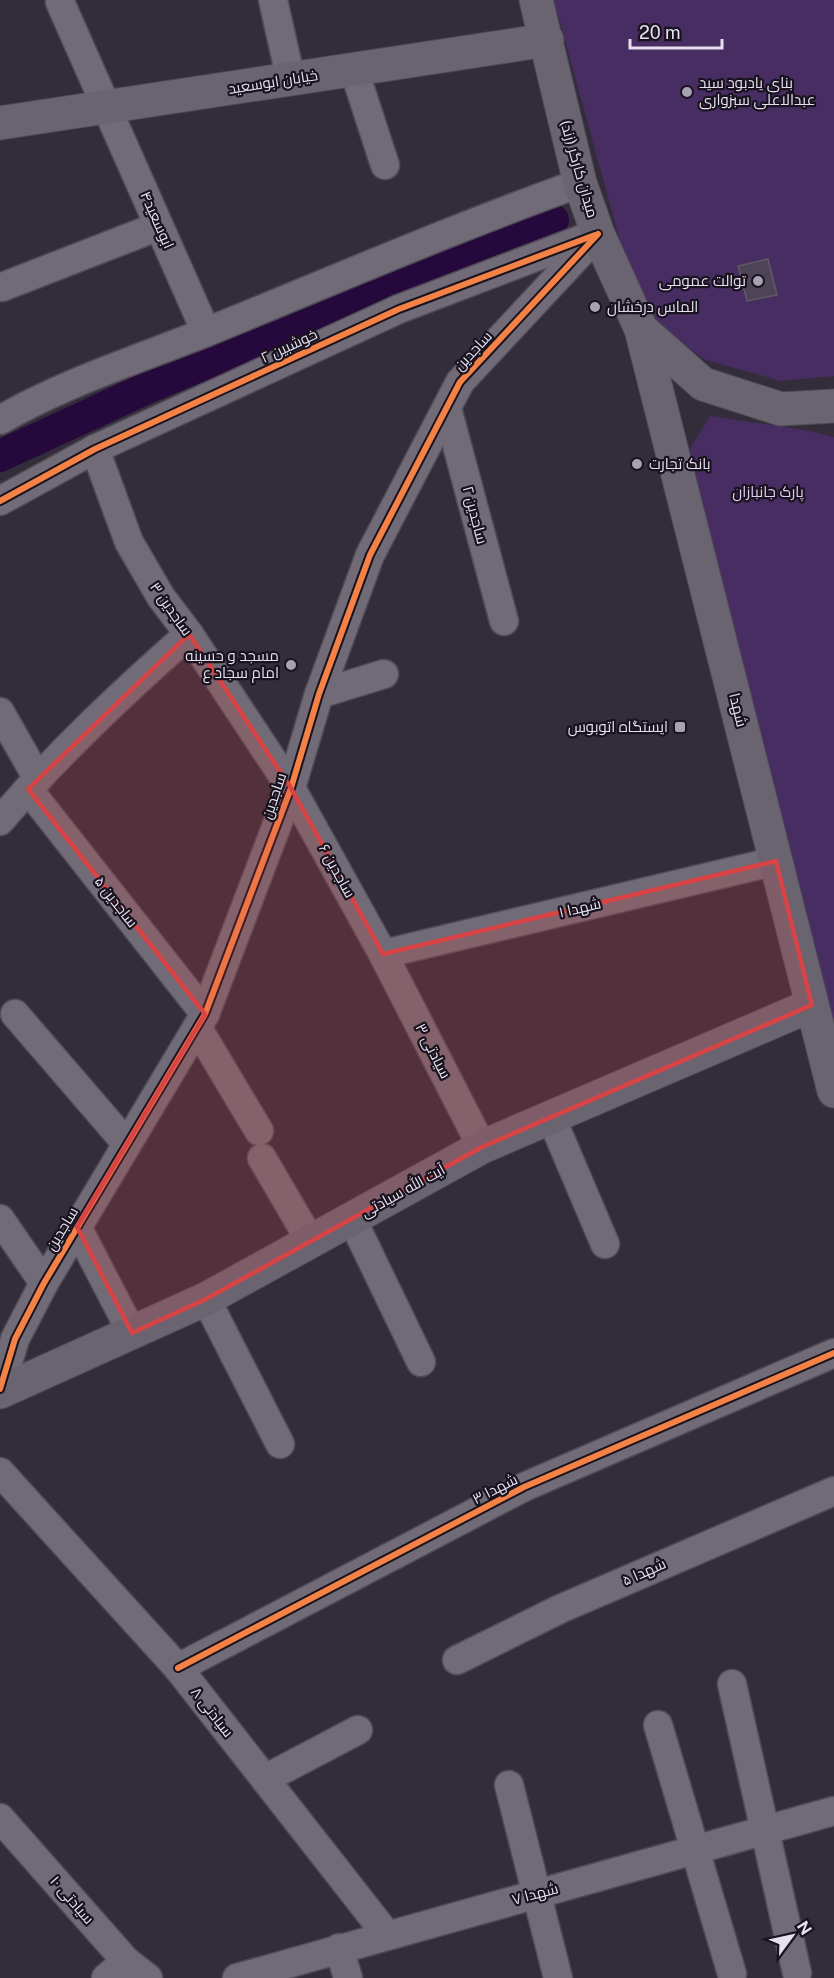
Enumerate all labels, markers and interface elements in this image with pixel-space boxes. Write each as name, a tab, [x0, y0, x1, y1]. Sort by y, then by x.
scale bar	[630, 12, 722, 50]
text: 20 m	[639, 22, 681, 43]
street label: خیابان ابوسعید	[227, 66, 319, 99]
place label: بنای یادبود سید عبدالاعلی سبزواری	[699, 74, 815, 110]
marker: بنای یادبود سید عبدالاعلی سبزواری	[680, 85, 694, 99]
street label: میدان کارگر (زند)	[555, 118, 602, 220]
street label: ابوسعید۴	[136, 188, 178, 252]
place label: توالت عمومی	[659, 272, 746, 291]
marker: توالت عمومی	[751, 274, 765, 288]
place label: الماس درخشان	[607, 298, 698, 317]
marker: الماس درخشان	[588, 300, 602, 314]
street label: خوشبین ۲	[258, 325, 321, 368]
street label: ساجدین	[450, 327, 497, 375]
place label: بانک تجارت	[649, 455, 711, 473]
marker: بانک تجارت	[630, 457, 644, 471]
park label: پارک جانبازان	[732, 483, 804, 502]
street label: ساجدین ۲	[458, 484, 491, 546]
street label: ساجدین ۳	[145, 579, 196, 640]
place label: مسجد و حسینه امام سجاد ع	[185, 647, 279, 684]
marker: مسجد و حسینه امام سجاد ع	[284, 658, 298, 672]
street label: شهدا	[724, 691, 751, 729]
place label: ایستگاه اتوبوس	[568, 718, 668, 737]
marker: ایستگاه اتوبوس	[673, 720, 687, 734]
street label: ساجدین	[258, 771, 291, 822]
street label: ساجدین ۶	[314, 841, 359, 901]
street label: ساجدین ۵	[90, 873, 141, 932]
street label: شهدا ۱	[557, 894, 603, 923]
street label: سیادتی ۳	[411, 1020, 455, 1082]
street label: آیت الله سیادتی	[357, 1160, 449, 1222]
street label: ساجدین	[42, 1204, 83, 1255]
street label: شهدا ۳	[469, 1470, 521, 1509]
street label: شهدا ۵	[619, 1554, 669, 1591]
street label: سیادتی ۸	[186, 1683, 237, 1741]
street label: سیادتی ۱۰	[45, 1872, 98, 1928]
street label: شهدا ۷	[510, 1879, 560, 1910]
north arrow	[762, 1906, 822, 1966]
text: N	[793, 1918, 816, 1939]

